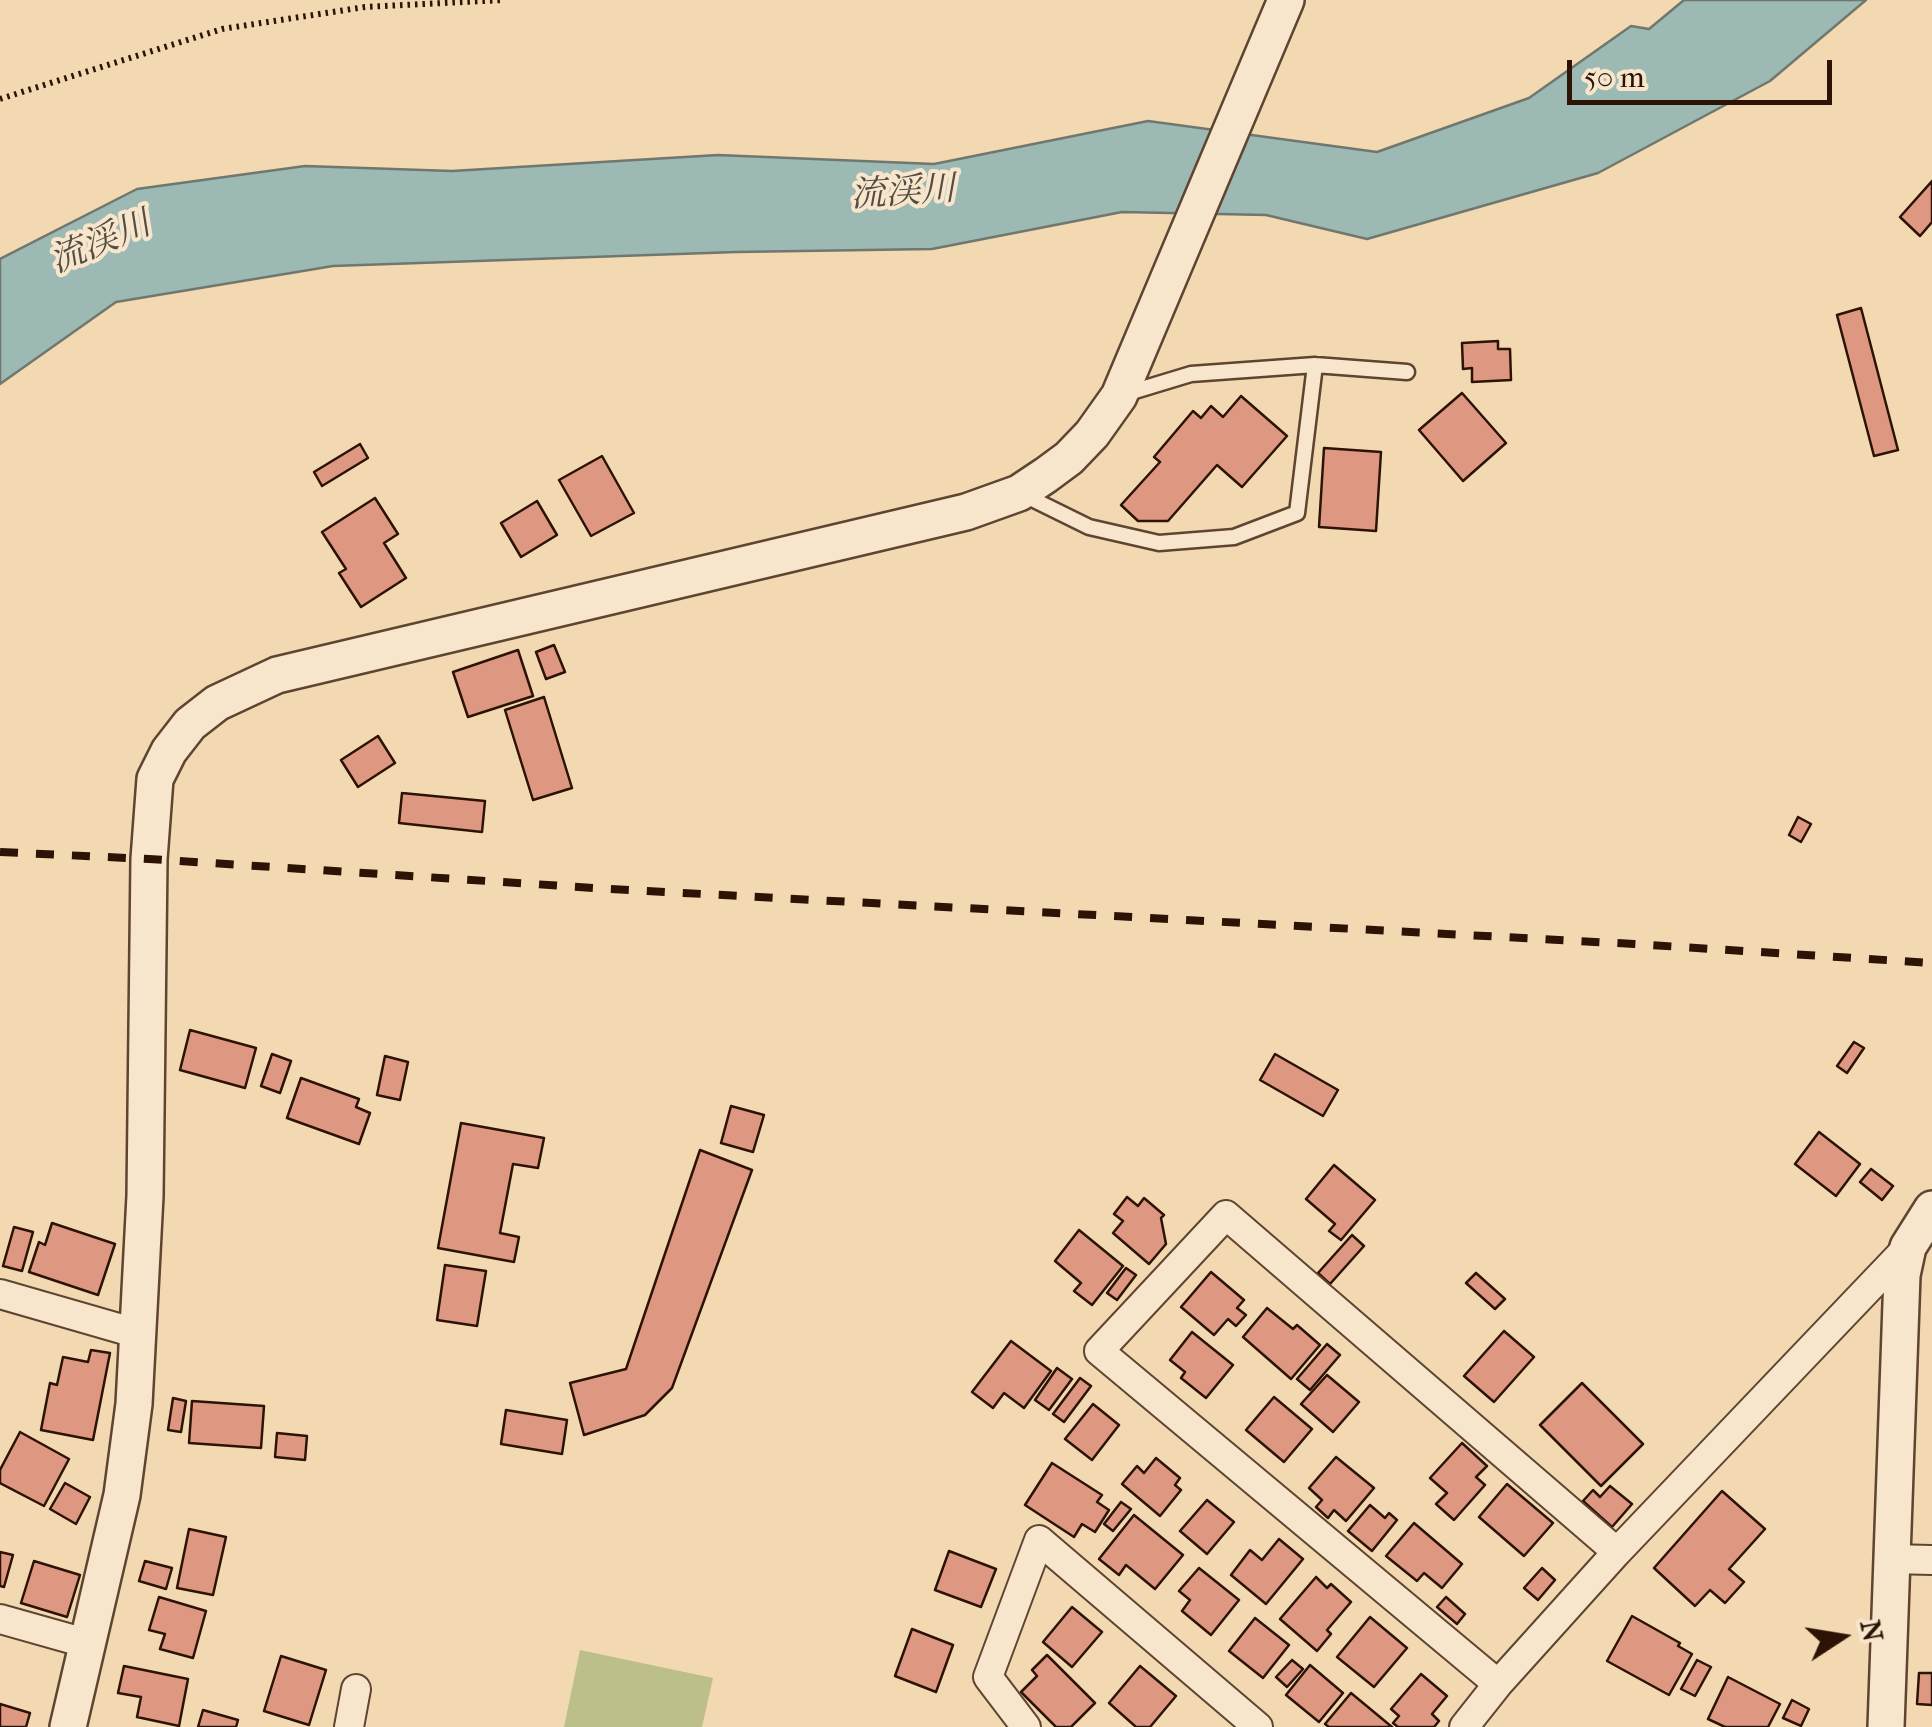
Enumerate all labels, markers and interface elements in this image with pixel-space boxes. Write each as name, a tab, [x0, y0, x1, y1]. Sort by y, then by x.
scale bar	[1572, 40, 1837, 102]
text: 50 m	[1584, 60, 1645, 95]
water label: 流渓川	[849, 169, 957, 219]
water label: 流渓川	[44, 204, 158, 284]
north arrow	[1792, 1587, 1892, 1687]
text: N	[1853, 1617, 1890, 1644]

